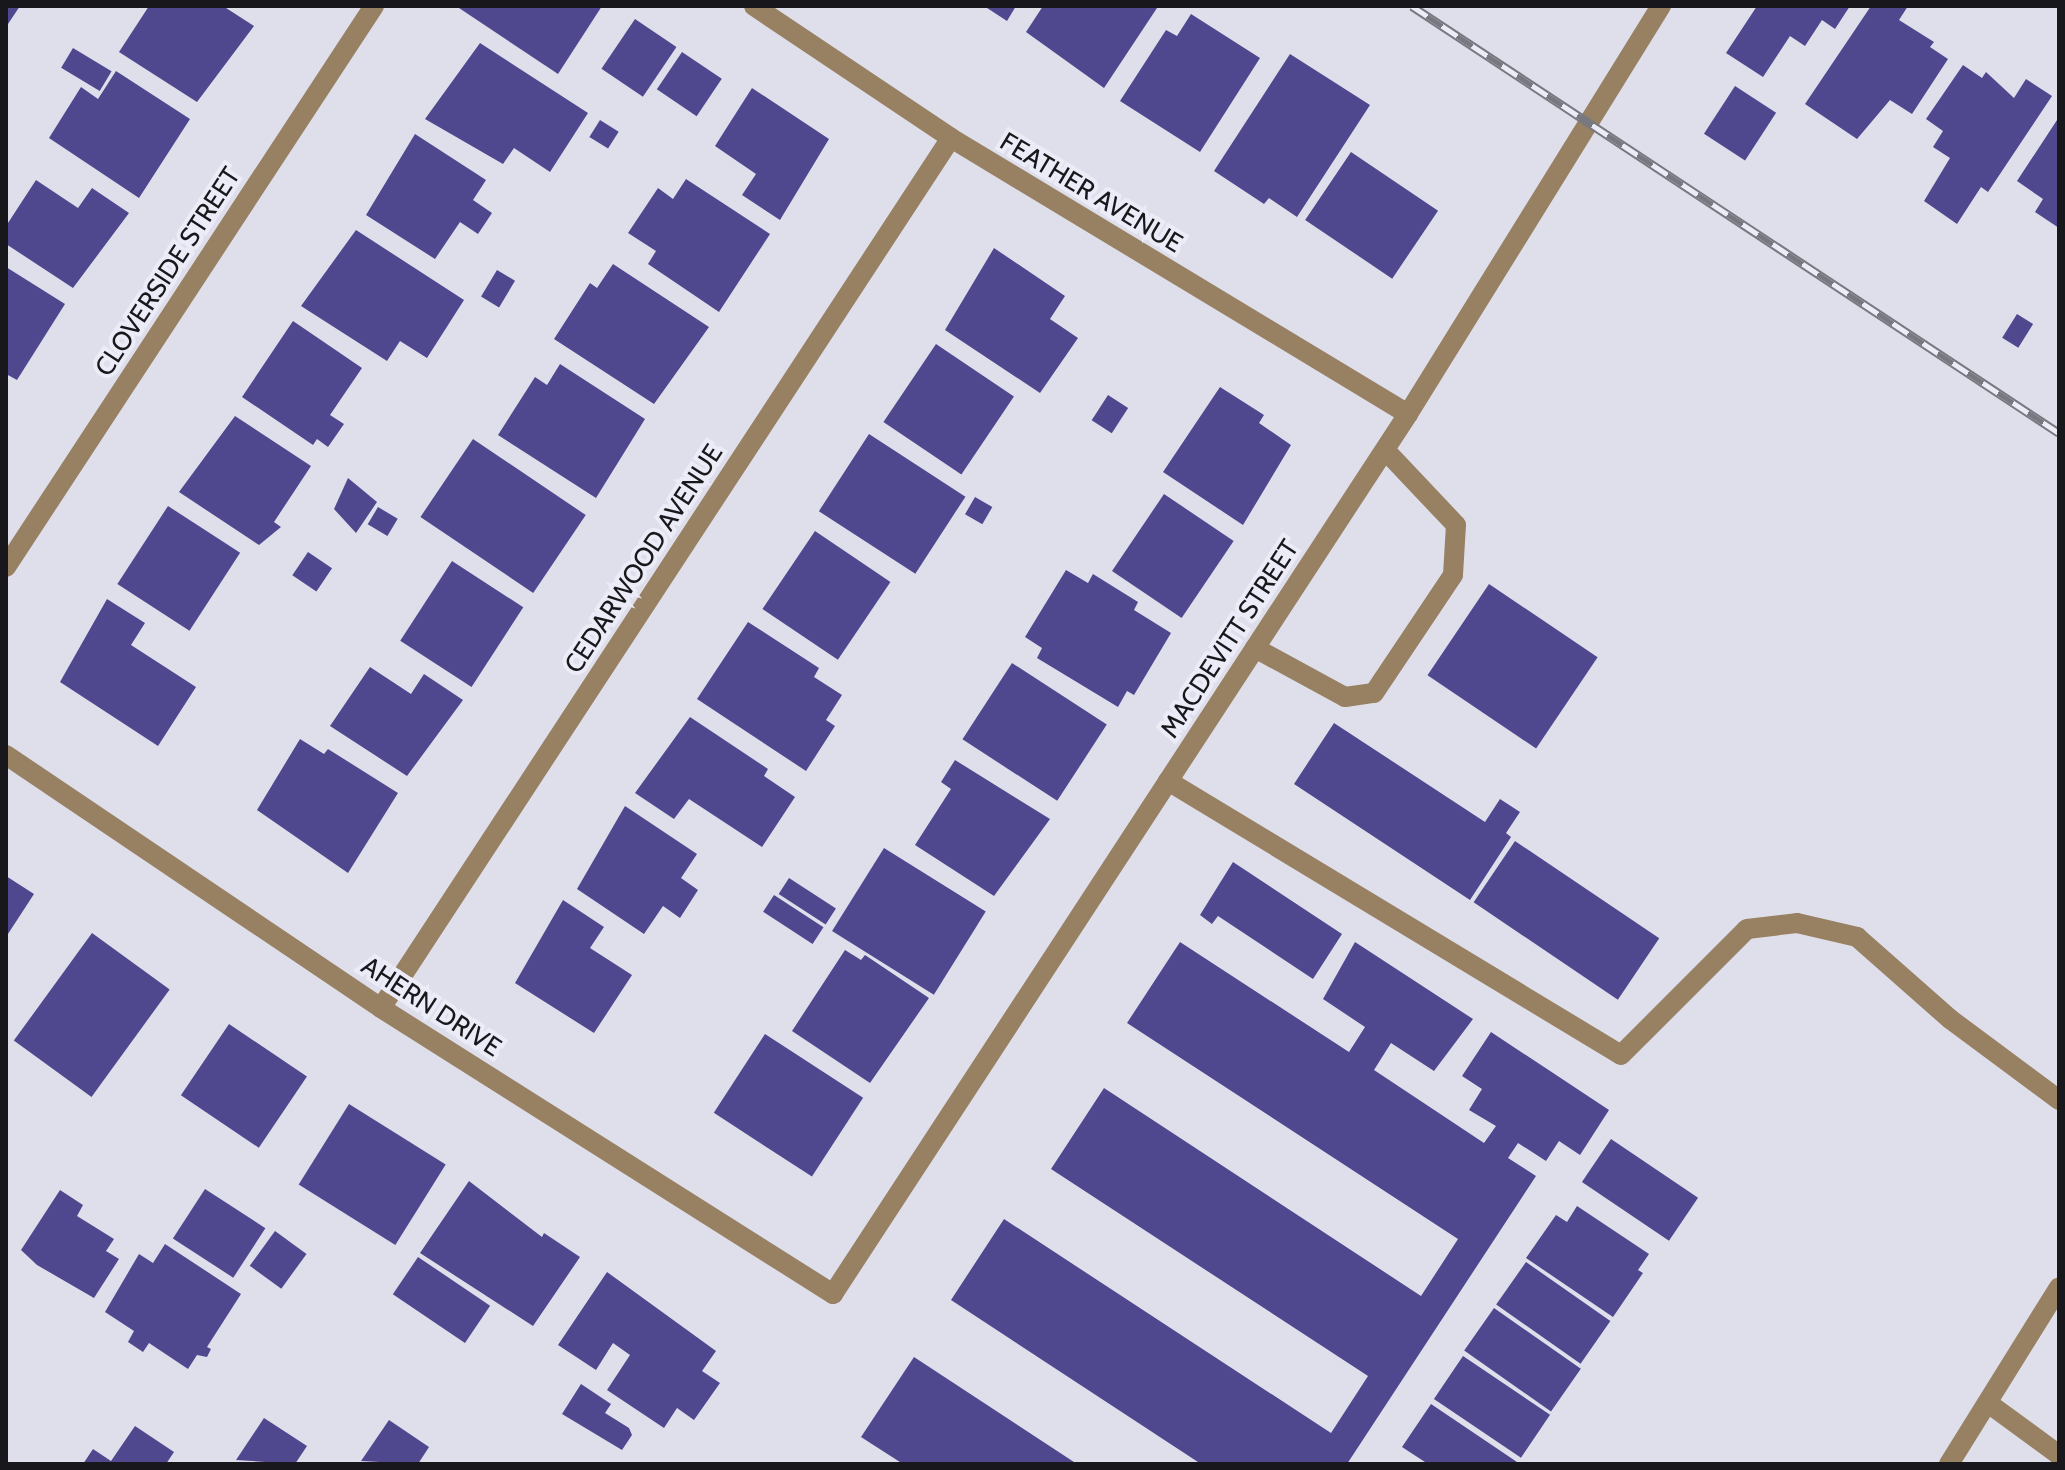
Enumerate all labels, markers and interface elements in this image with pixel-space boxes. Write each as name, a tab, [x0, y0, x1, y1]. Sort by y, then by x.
street label: FEATHER AVENUE	[994, 126, 1188, 260]
street label: CLOVERSIDE STREET	[89, 162, 247, 382]
street label: CEDARWOOD AVENUE	[558, 439, 730, 679]
street label: MACDEVITT STREET	[1154, 534, 1306, 744]
street label: AHERN DRIVE	[355, 950, 507, 1064]

